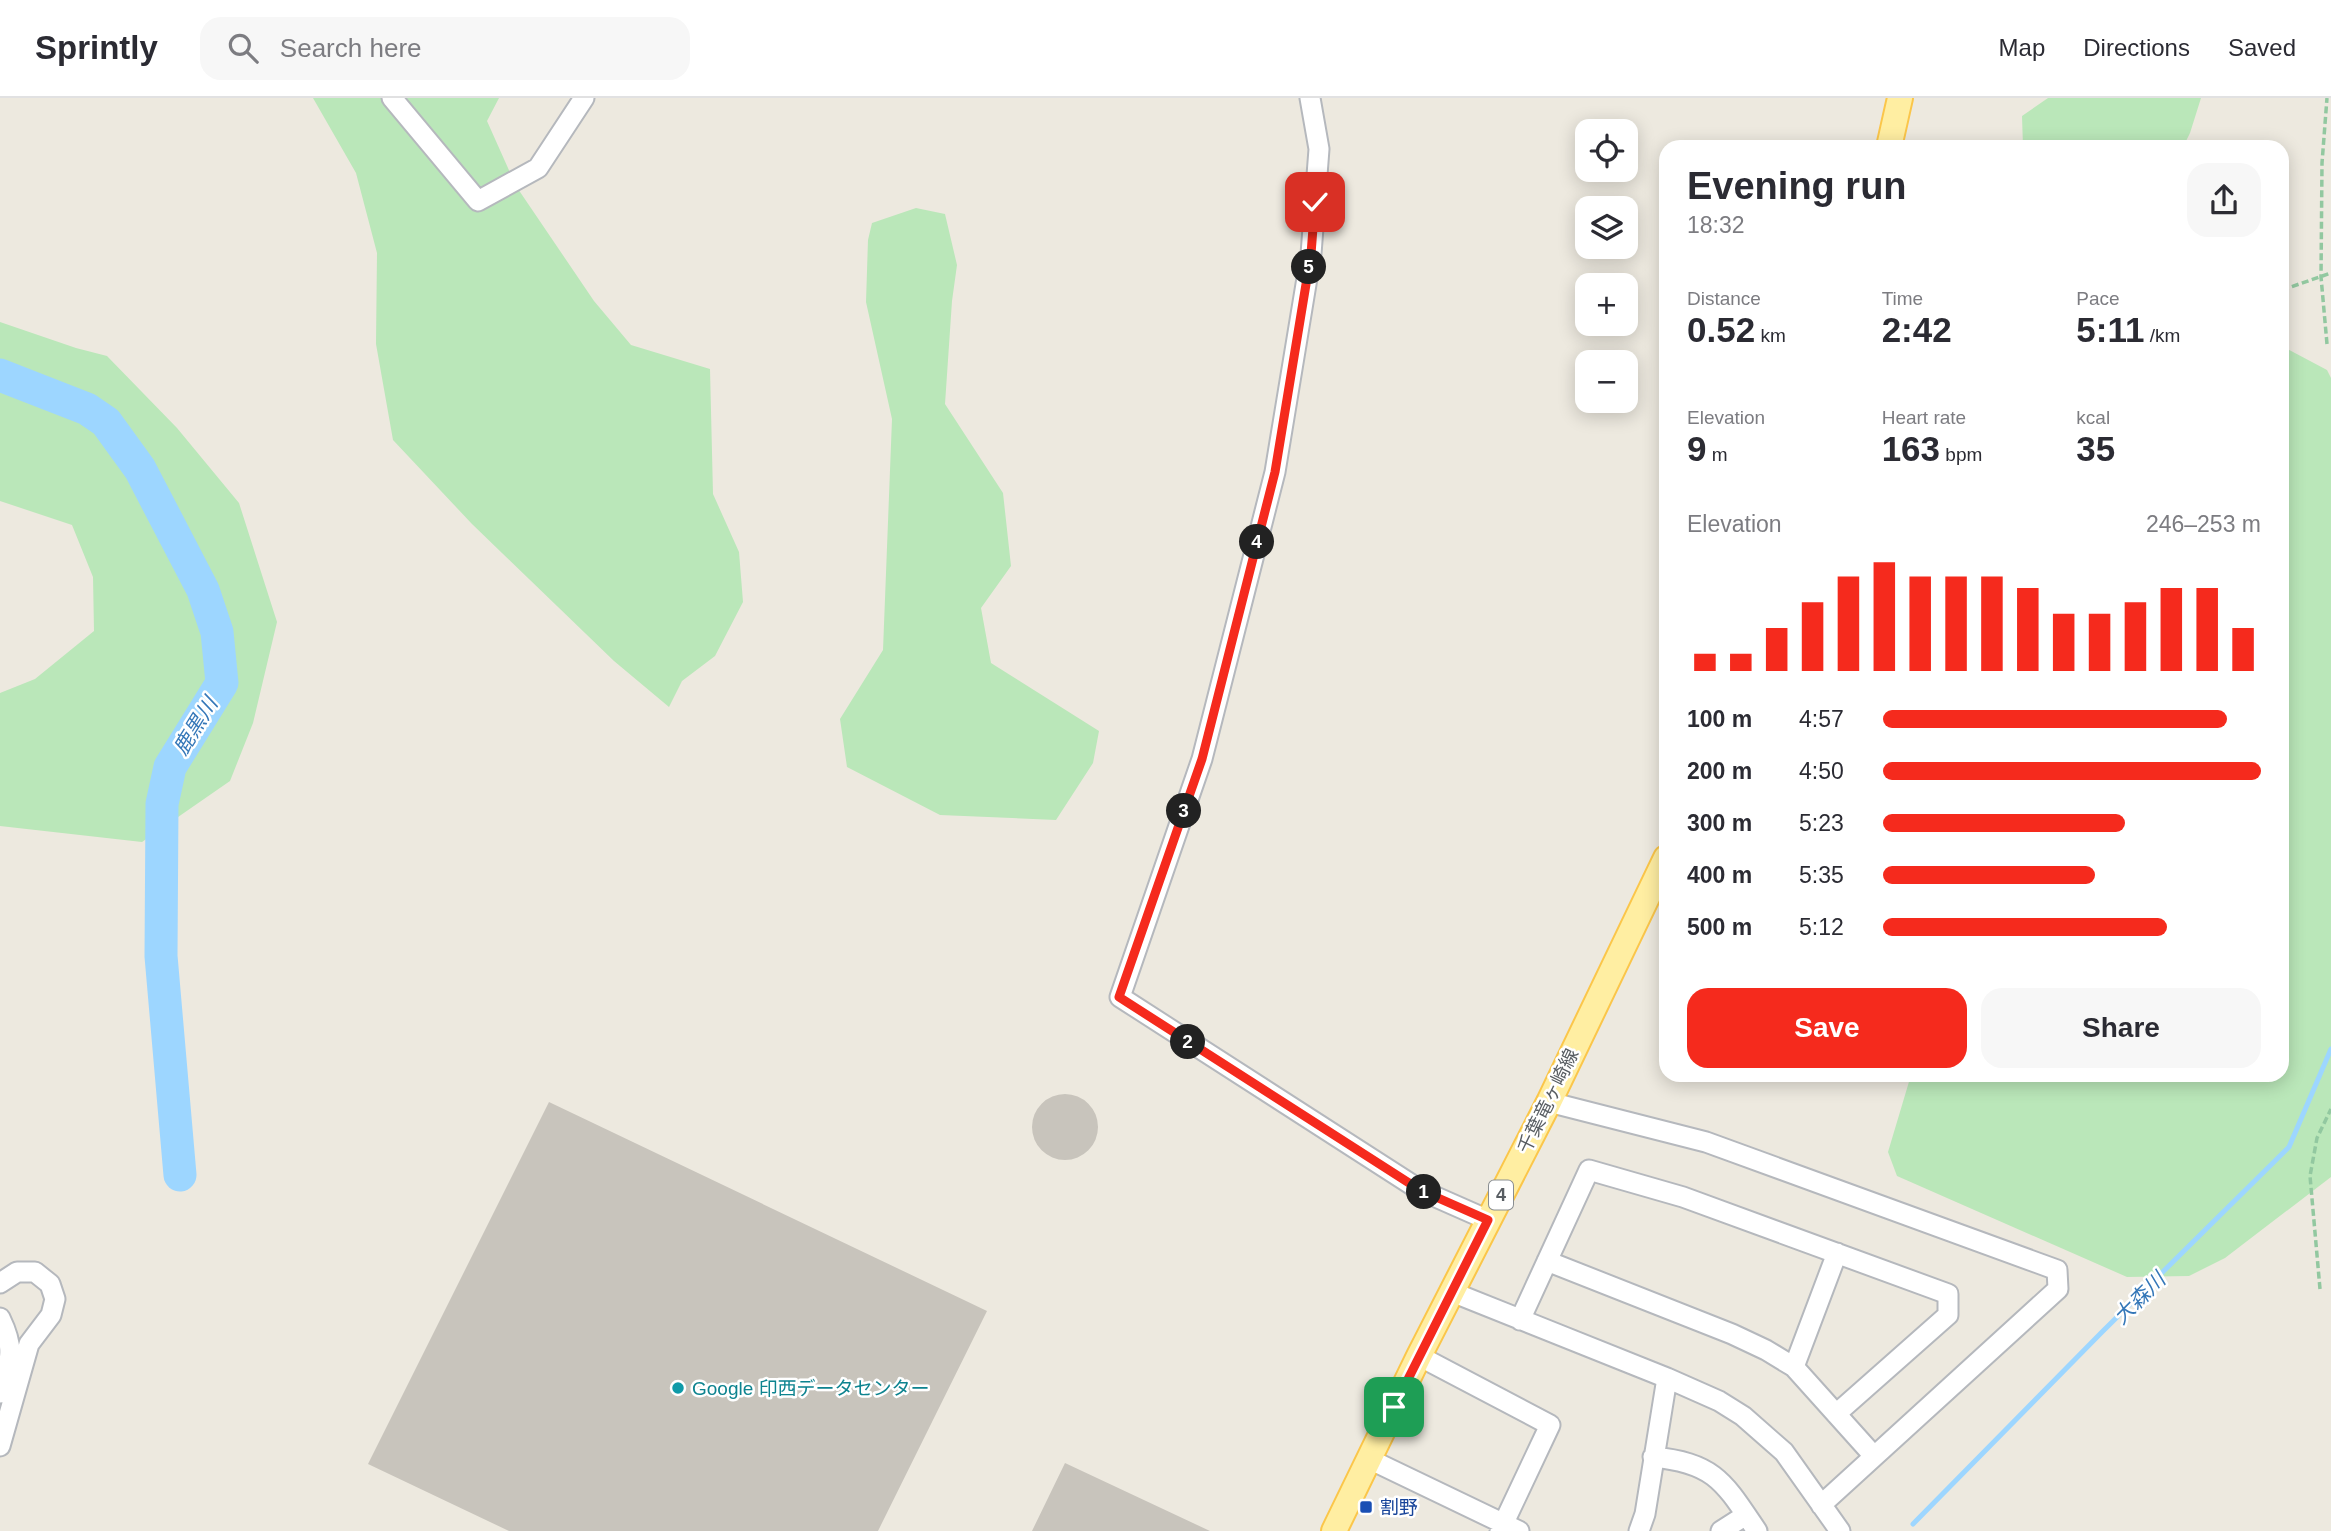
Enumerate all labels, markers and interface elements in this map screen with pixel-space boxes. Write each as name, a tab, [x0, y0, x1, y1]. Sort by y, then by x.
search box	[200, 17, 690, 80]
text: Sprintly	[35, 29, 158, 66]
icon: search	[224, 29, 262, 67]
text: Search here	[280, 33, 422, 63]
text: Map	[1999, 34, 2045, 61]
text: Directions	[2083, 34, 2190, 61]
text: Saved	[2228, 34, 2296, 61]
map controls	[1575, 119, 1638, 413]
button: locate	[1575, 119, 1638, 182]
button: share	[2187, 163, 2261, 237]
text: Evening run	[1687, 165, 1907, 207]
pin	[1285, 172, 1345, 232]
icon: check	[1296, 183, 1334, 221]
button: layers	[1575, 196, 1638, 259]
text: 18:32	[1687, 212, 1745, 238]
pin: 5	[1292, 250, 1326, 284]
text: 5	[1303, 256, 1314, 277]
button: +	[1575, 273, 1638, 336]
text: Distance	[1687, 288, 1761, 309]
text: Time	[1882, 288, 1923, 309]
text: Pace	[2076, 288, 2120, 309]
text: 0.52	[1687, 310, 1755, 349]
text: 2:42	[1882, 310, 1952, 349]
text: 5:11	[2076, 310, 2144, 349]
text: km	[1755, 325, 1786, 346]
text: /km	[2144, 325, 2180, 346]
button: −	[1575, 350, 1638, 413]
text: Elevation	[1687, 407, 1765, 428]
text: Heart rate	[1882, 407, 1966, 428]
text: kcal	[2076, 407, 2110, 428]
text: 9	[1687, 429, 1706, 468]
text: 163	[1882, 429, 1940, 468]
text: 35	[2076, 429, 2115, 468]
text: m	[1706, 444, 1728, 465]
text: bpm	[1940, 444, 1982, 465]
text: Elevation	[1687, 511, 1782, 537]
text: 246–253 m	[2146, 511, 2261, 537]
pin: 4	[1240, 524, 1274, 560]
text: 4	[1251, 531, 1262, 552]
water label: 鹿黒川	[169, 691, 223, 759]
text: 100 m	[1687, 706, 1752, 732]
text: 4:57	[1799, 706, 1844, 732]
text: 200 m	[1687, 758, 1752, 784]
text: 4:50	[1799, 758, 1844, 784]
pin: 3	[1166, 794, 1202, 828]
text: 3	[1178, 800, 1189, 821]
text: 300 m	[1687, 810, 1752, 836]
text: 5:23	[1799, 810, 1844, 836]
text: 400 m	[1687, 862, 1752, 888]
text: 5:35	[1799, 862, 1844, 888]
text: 500 m	[1687, 914, 1752, 940]
text: 5:12	[1799, 914, 1844, 940]
button: Save	[1687, 988, 1967, 1068]
button: Share	[1981, 988, 2261, 1068]
pin: 2	[1170, 1024, 1206, 1060]
text: 2	[1182, 1031, 1193, 1052]
street label: 千葉竜ヶ崎線	[1514, 1045, 1582, 1157]
pin: 1	[1406, 1174, 1442, 1210]
road number: 4	[1489, 1180, 1513, 1210]
text: 1	[1418, 1181, 1429, 1202]
water label: 大森川	[2109, 1266, 2171, 1328]
pin	[1364, 1377, 1424, 1437]
place label: Google 印西データセンター	[692, 1378, 930, 1399]
marker: Google 印西データセンター	[670, 1380, 686, 1396]
icon: arrive	[1375, 1388, 1413, 1426]
place label: 割野	[1380, 1497, 1418, 1518]
marker: 割野	[1358, 1499, 1374, 1515]

